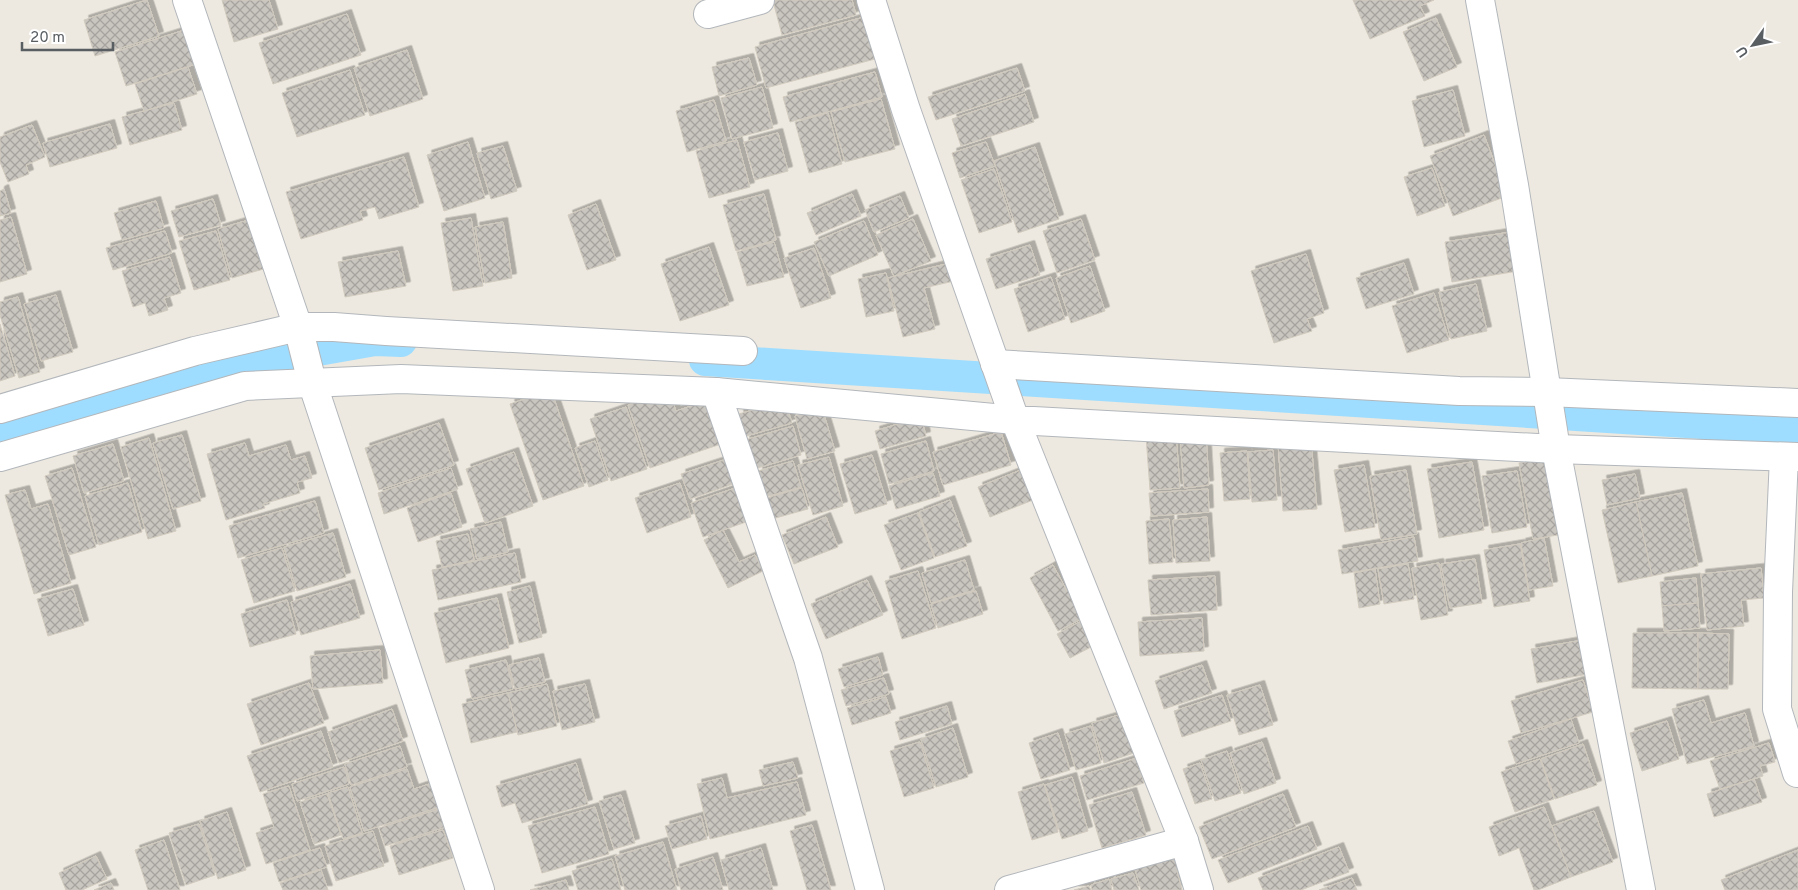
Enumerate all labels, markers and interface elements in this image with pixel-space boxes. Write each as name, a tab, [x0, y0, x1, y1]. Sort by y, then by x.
scale bar	[22, 20, 114, 52]
north arrow	[1728, 20, 1778, 70]
text: 20 m	[30, 29, 65, 48]
text: U	[1734, 42, 1753, 60]

